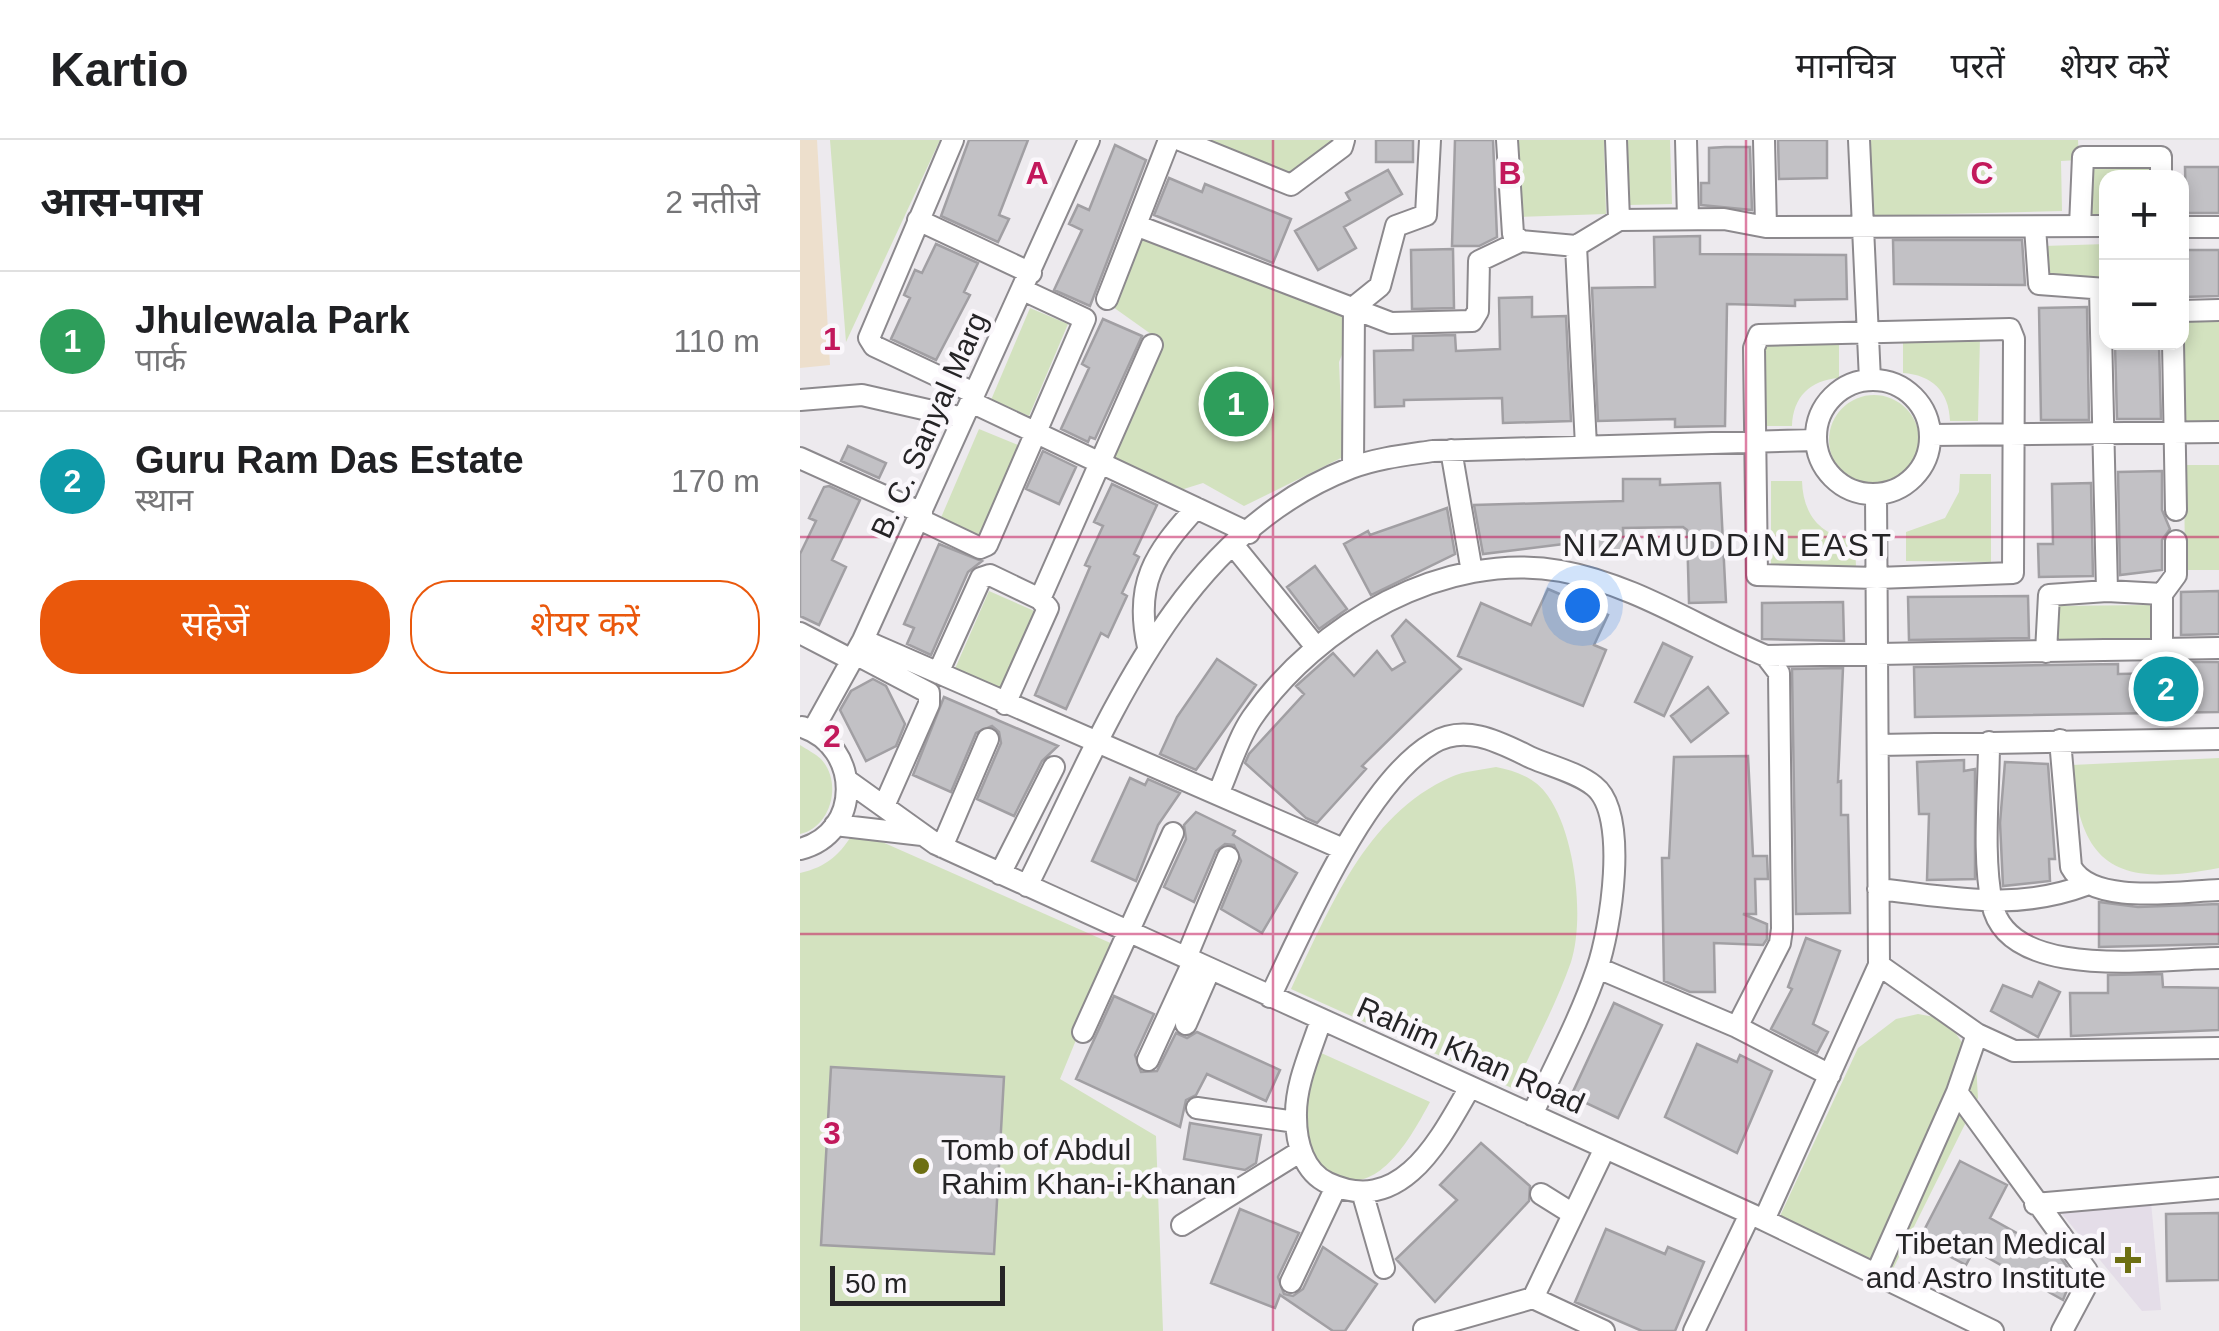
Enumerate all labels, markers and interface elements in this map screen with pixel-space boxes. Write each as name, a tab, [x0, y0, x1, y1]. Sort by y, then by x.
text: Kartio	[50, 43, 189, 96]
text: मानचित्र	[1795, 46, 1896, 85]
text: परतें	[1951, 46, 2005, 85]
text: शेयर करें	[2060, 46, 2169, 85]
text: A	[1025, 155, 1049, 191]
text: B	[1498, 155, 1522, 191]
text: C	[1970, 155, 1994, 191]
map controls	[2099, 170, 2189, 350]
button: +	[2099, 170, 2189, 260]
text: आस-पास	[40, 178, 202, 225]
text: 2 नतीजे	[665, 184, 760, 220]
button: −	[2099, 260, 2189, 350]
text: Jhulewala Park	[135, 299, 410, 341]
street label: B. C. Sanyal Marg	[864, 307, 994, 543]
text: 1	[823, 321, 841, 357]
text: 1	[64, 323, 81, 359]
text: 110 m	[673, 323, 760, 359]
text: पार्क	[135, 342, 186, 378]
pin: 1	[1204, 366, 1268, 442]
text: Guru Ram Das Estate	[135, 439, 524, 481]
text: 2	[64, 463, 81, 499]
text: 170 m	[671, 463, 760, 499]
text: स्थान	[135, 482, 193, 518]
district label: NIZAMUDDIN EAST	[1563, 527, 1893, 563]
button: सहेजें	[40, 580, 390, 674]
button: शेयर करें	[410, 580, 760, 674]
your location	[1557, 580, 1608, 631]
pin: 2	[2134, 652, 2198, 726]
text: 2	[823, 718, 841, 754]
street label: Rahim Khan Road	[1352, 990, 1590, 1120]
text: 3	[823, 1115, 841, 1151]
place label: Tomb of Abdul Rahim Khan-i-Khanan	[941, 1133, 1236, 1200]
marker: Tomb of Abdul Rahim Khan-i-Khanan	[910, 1155, 932, 1177]
place label: Tibetan Medical and Astro Institute	[1866, 1227, 2106, 1294]
marker: Tibetan Medical and Astro Institute	[2115, 1247, 2141, 1273]
scale bar	[830, 1261, 1005, 1306]
text: 50 m	[845, 1268, 907, 1299]

